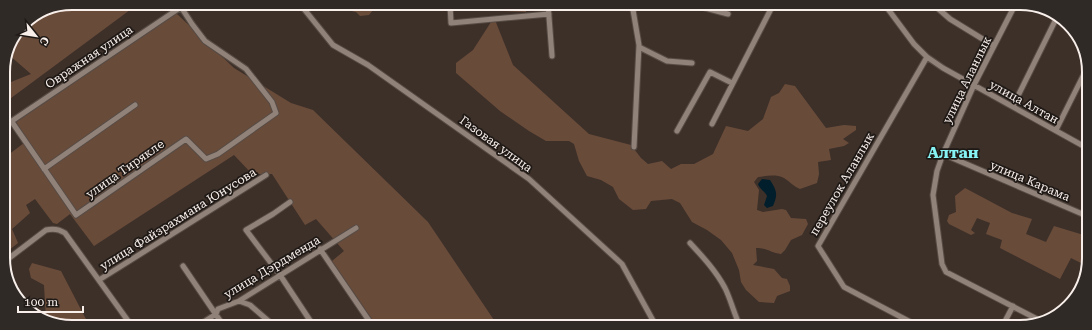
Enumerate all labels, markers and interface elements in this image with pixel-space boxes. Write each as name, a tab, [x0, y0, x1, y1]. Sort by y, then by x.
north arrow	[16, 16, 56, 56]
street label: Овражная улица	[43, 22, 136, 91]
text: С	[37, 34, 52, 48]
street label: улица Аланлык	[940, 34, 994, 126]
street label: улица Алтан	[987, 77, 1061, 127]
street label: Газовая улица	[457, 113, 535, 175]
street label: переулок Аланлык	[807, 130, 877, 238]
street label: улица Тирякле	[83, 137, 167, 201]
district label: Алтан	[927, 143, 979, 162]
street label: улица Карама	[988, 158, 1072, 204]
street label: улица Файзрахмана Юнусова	[97, 165, 259, 273]
street label: улица Дэрдменда	[221, 232, 323, 301]
scale bar	[18, 288, 83, 314]
text: 100 m	[24, 295, 58, 309]

